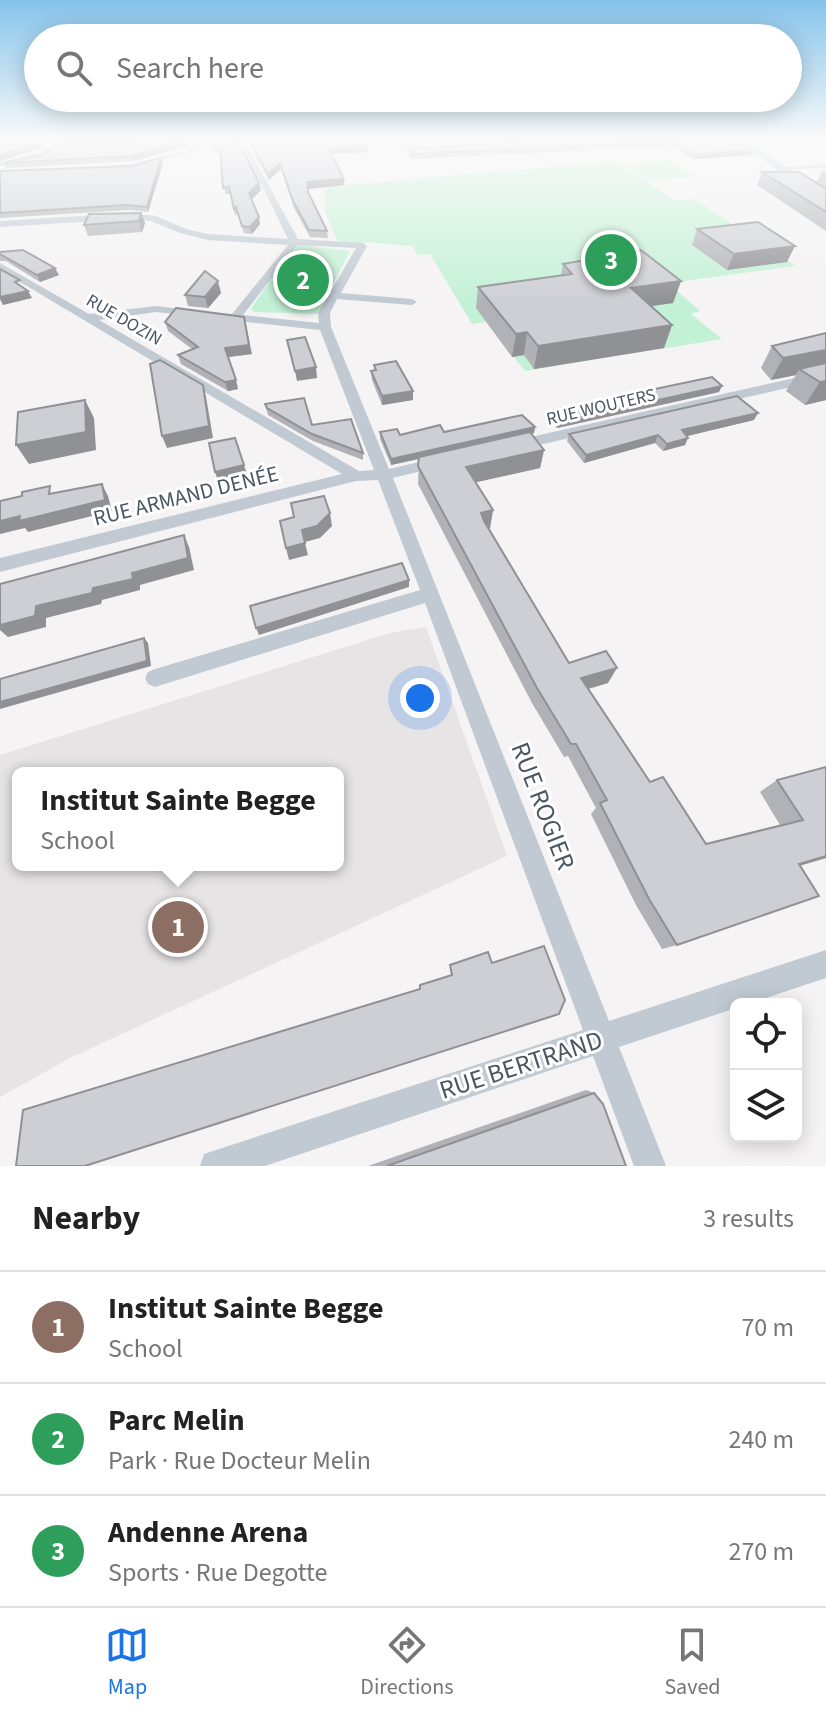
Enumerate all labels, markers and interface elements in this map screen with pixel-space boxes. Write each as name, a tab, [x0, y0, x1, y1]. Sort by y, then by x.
search box	[24, 24, 802, 112]
icon: search	[52, 46, 96, 90]
text: Search here	[116, 47, 264, 90]
pin: 3	[585, 230, 637, 290]
pin: 2	[277, 250, 329, 310]
street label: RUE DOZIN	[82, 288, 166, 352]
street label: RUE WOUTERS	[544, 382, 658, 432]
street label: RUE ARMAND DENÉE	[90, 458, 282, 534]
your location	[400, 678, 440, 718]
street label: RUE ROGIER	[502, 737, 584, 875]
popup	[12, 767, 344, 871]
text: Institut Sainte Begge	[40, 779, 316, 822]
text: School	[40, 822, 115, 859]
pin: 1	[152, 897, 204, 957]
map controls	[730, 998, 802, 1142]
button: locate	[730, 998, 802, 1070]
street label: RUE BERTRAND	[435, 1021, 607, 1109]
button: layers	[730, 1070, 802, 1142]
text: Nearby	[32, 1194, 140, 1243]
text: 3 results	[703, 1200, 794, 1237]
text: Institut Sainte Begge	[108, 1287, 384, 1330]
text: 1	[51, 1309, 65, 1346]
text: 70 m	[741, 1309, 794, 1346]
text: School	[108, 1330, 183, 1367]
text: Parc Melin	[108, 1399, 245, 1442]
text: 2	[51, 1421, 65, 1458]
text: 240 m	[728, 1421, 794, 1458]
text: Park · Rue Docteur Melin	[108, 1442, 371, 1479]
text: Andenne Arena	[108, 1511, 308, 1554]
text: 3	[51, 1533, 65, 1570]
text: 270 m	[728, 1533, 794, 1570]
text: Sports · Rue Degotte	[108, 1554, 327, 1591]
tab: Map	[105, 1623, 149, 1703]
tab: Directions	[360, 1623, 453, 1703]
tab: Saved	[664, 1623, 721, 1703]

